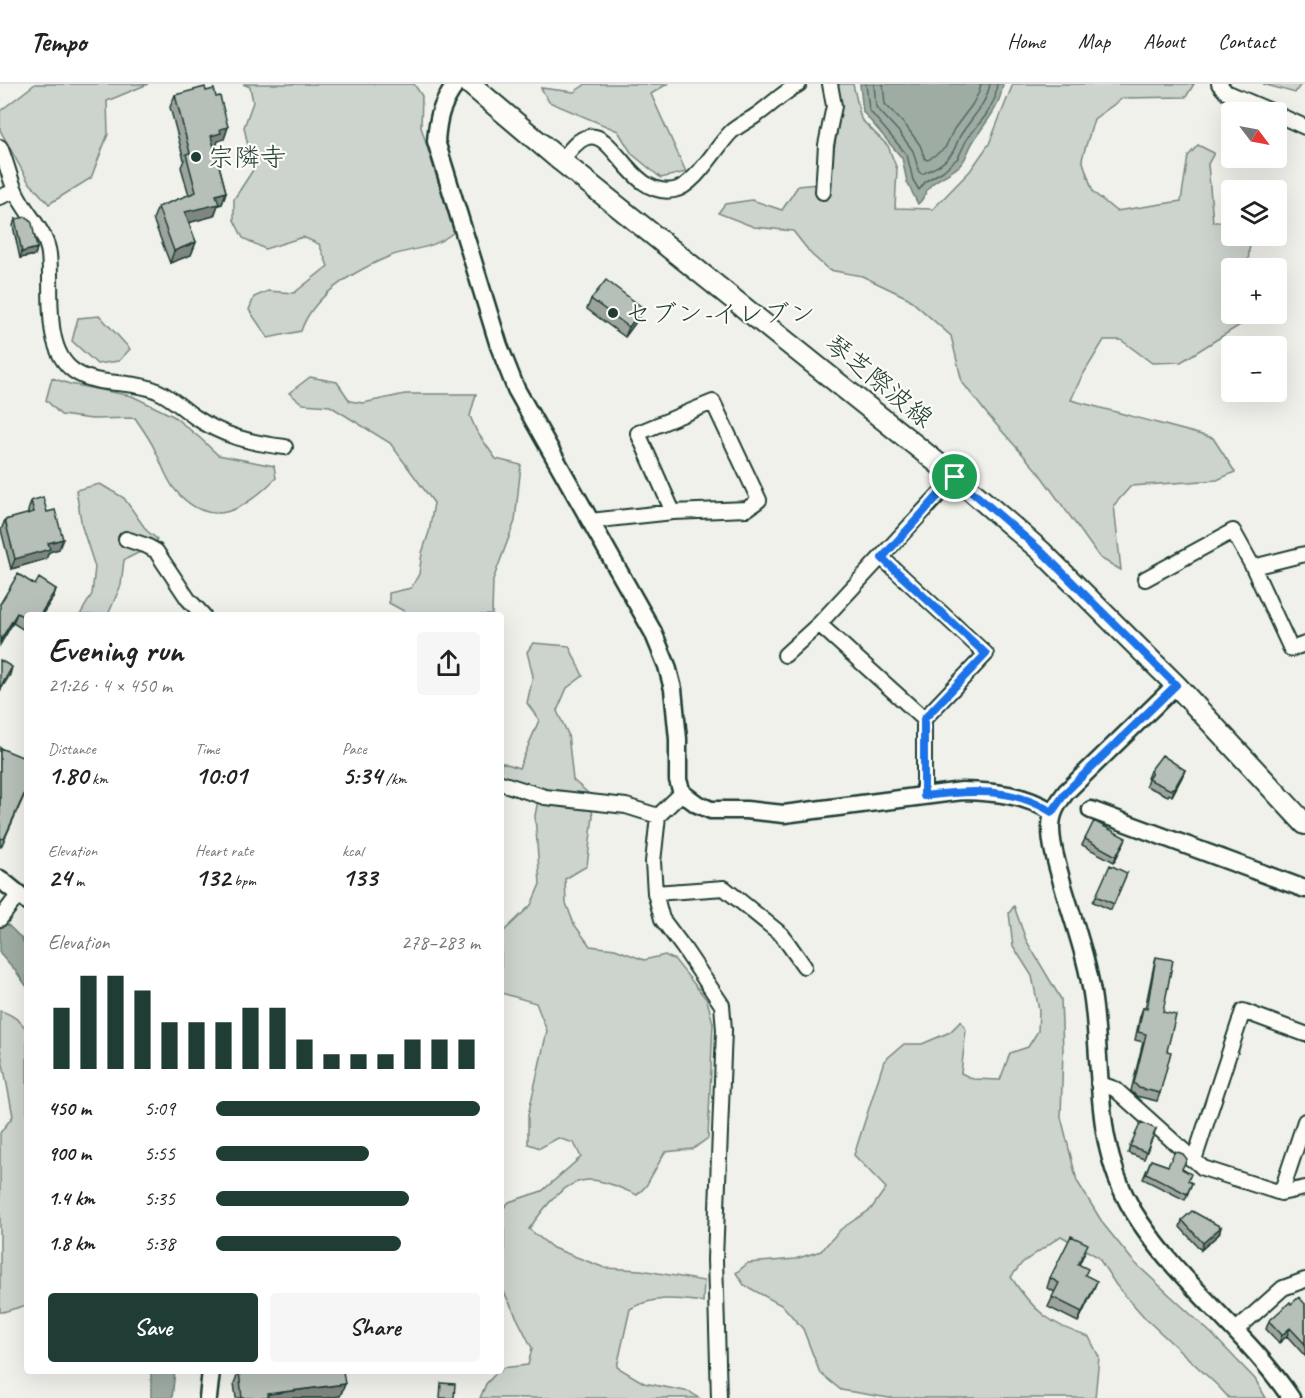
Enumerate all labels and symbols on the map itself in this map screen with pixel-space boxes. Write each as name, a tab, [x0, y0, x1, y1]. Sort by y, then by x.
north arrow	[1221, 102, 1287, 168]
place label: 宗隣寺	[208, 141, 286, 174]
marker: 宗隣寺	[189, 150, 203, 164]
place label: セブン-イレブン	[625, 297, 815, 330]
marker: セブン-イレブン	[606, 306, 620, 320]
street label: 琴芝際波線	[818, 327, 940, 435]
pin	[929, 451, 980, 502]

